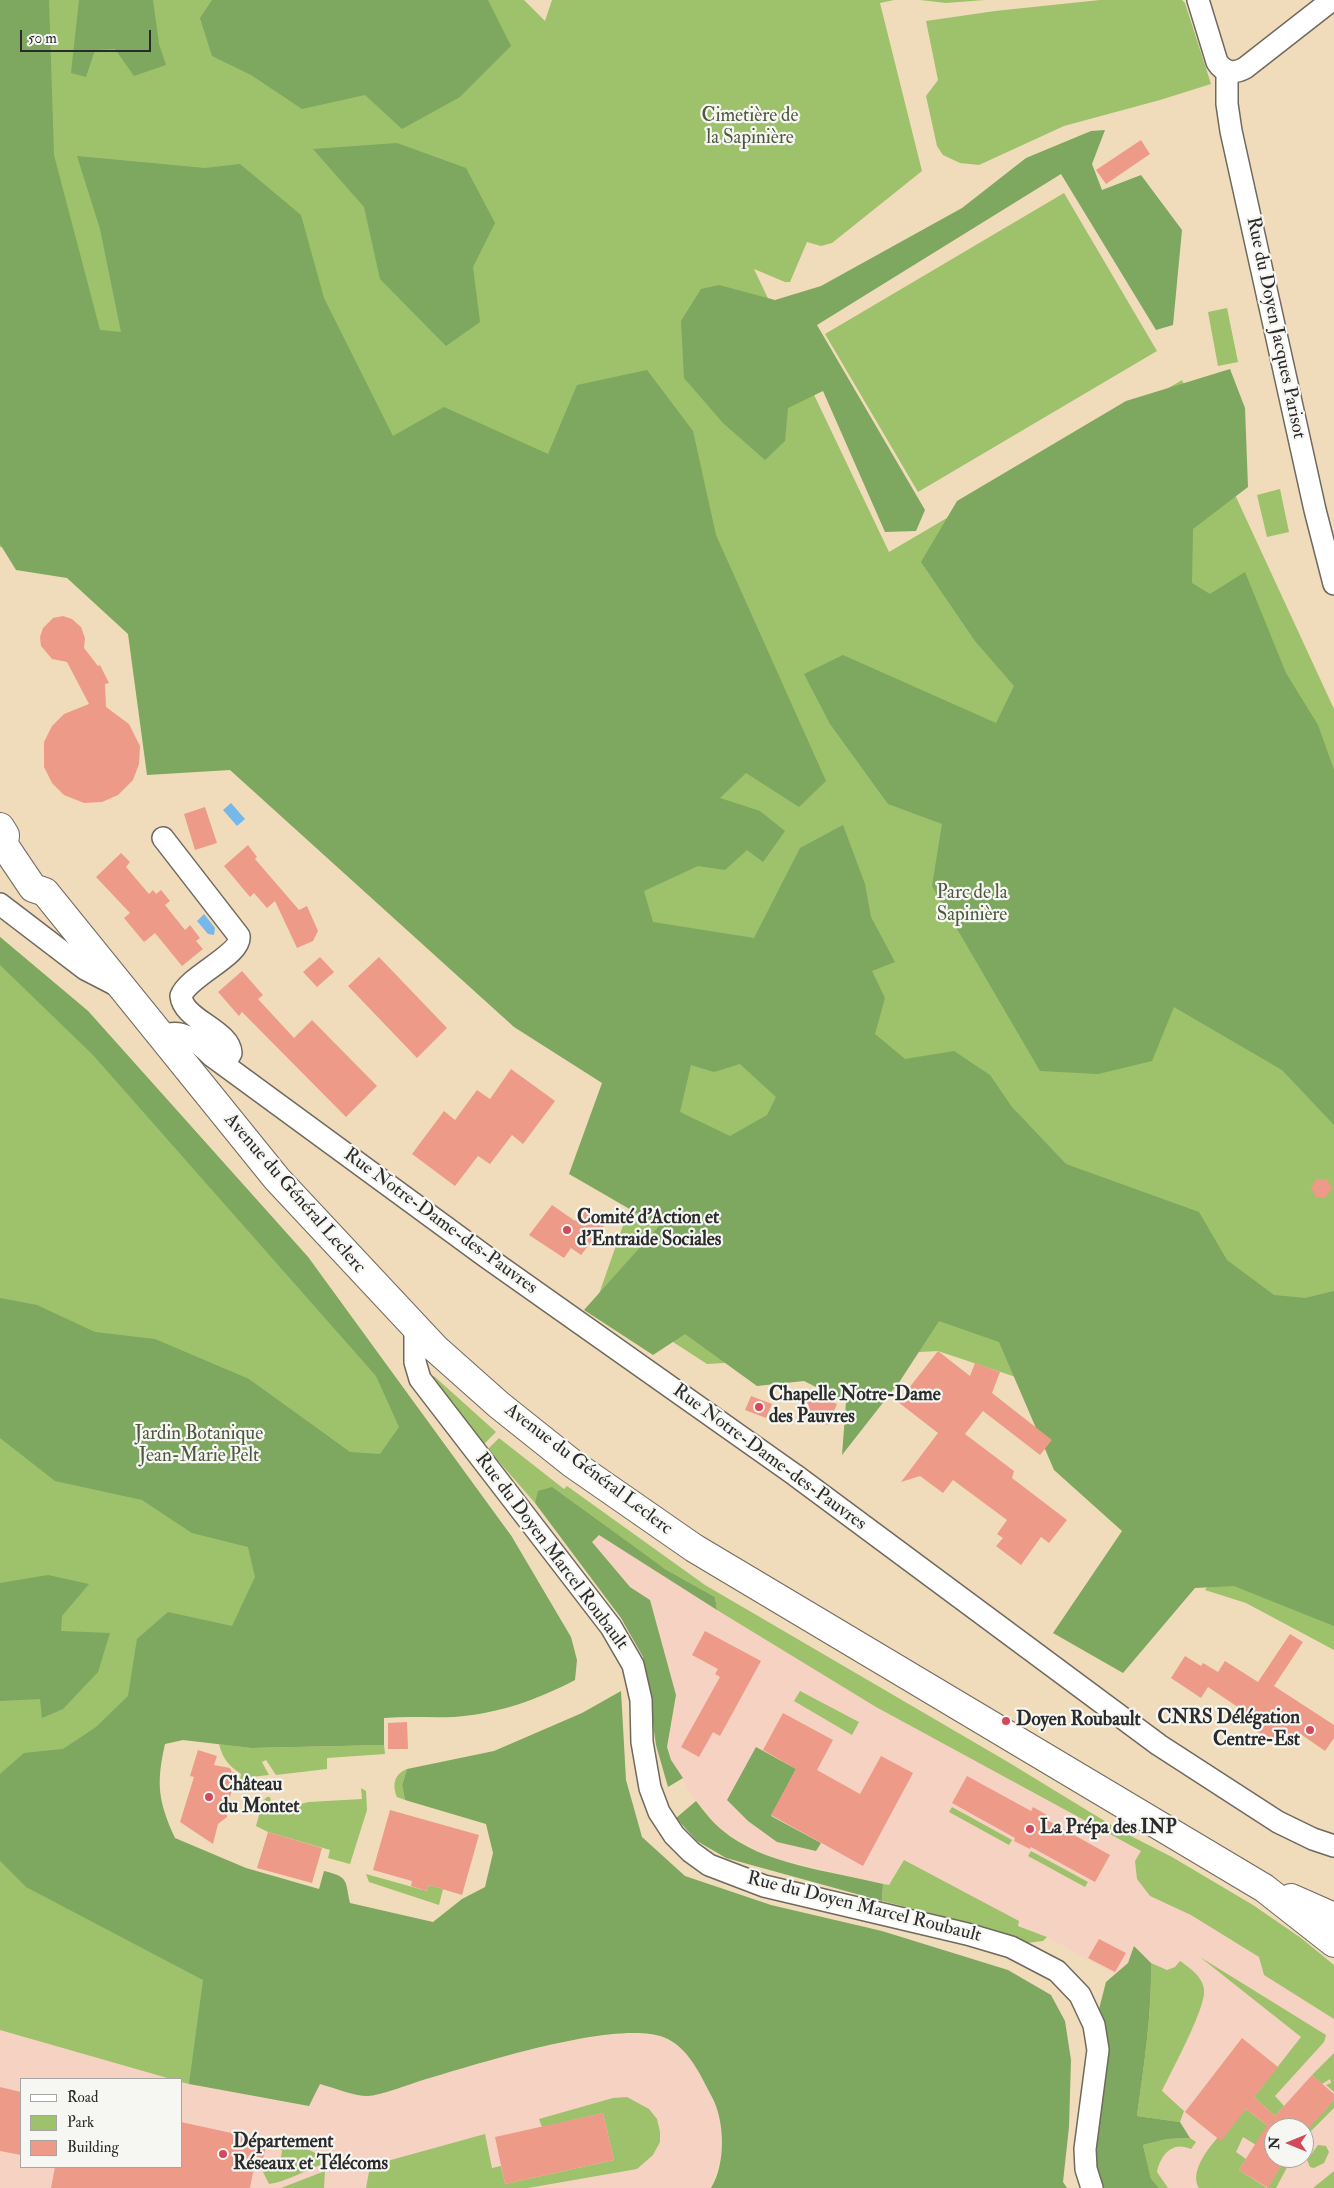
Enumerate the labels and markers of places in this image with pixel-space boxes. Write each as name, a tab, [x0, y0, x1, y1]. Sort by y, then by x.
place label: Comité d’Action et d’Entraide Sociales	[577, 1208, 721, 1252]
marker: Comité d’Action et d’Entraide Sociales	[561, 1224, 573, 1236]
place label: Chapelle Notre-Dame des Pauvres	[769, 1385, 941, 1429]
marker: Chapelle Notre-Dame des Pauvres	[753, 1401, 765, 1413]
place label: CNRS Délégation Centre-Est	[1158, 1708, 1300, 1752]
place label: Doyen Roubault	[1016, 1710, 1141, 1732]
marker: Doyen Roubault	[1000, 1715, 1012, 1727]
marker: CNRS Délégation Centre-Est	[1304, 1724, 1316, 1736]
place label: Château du Montet	[219, 1775, 299, 1819]
marker: Château du Montet	[203, 1791, 215, 1803]
place label: La Prépa des INP	[1040, 1818, 1177, 1840]
marker: La Prépa des INP	[1024, 1823, 1036, 1835]
place label: Département Réseaux et Télécoms	[233, 2132, 388, 2176]
marker: Département Réseaux et Télécoms	[217, 2148, 229, 2160]

